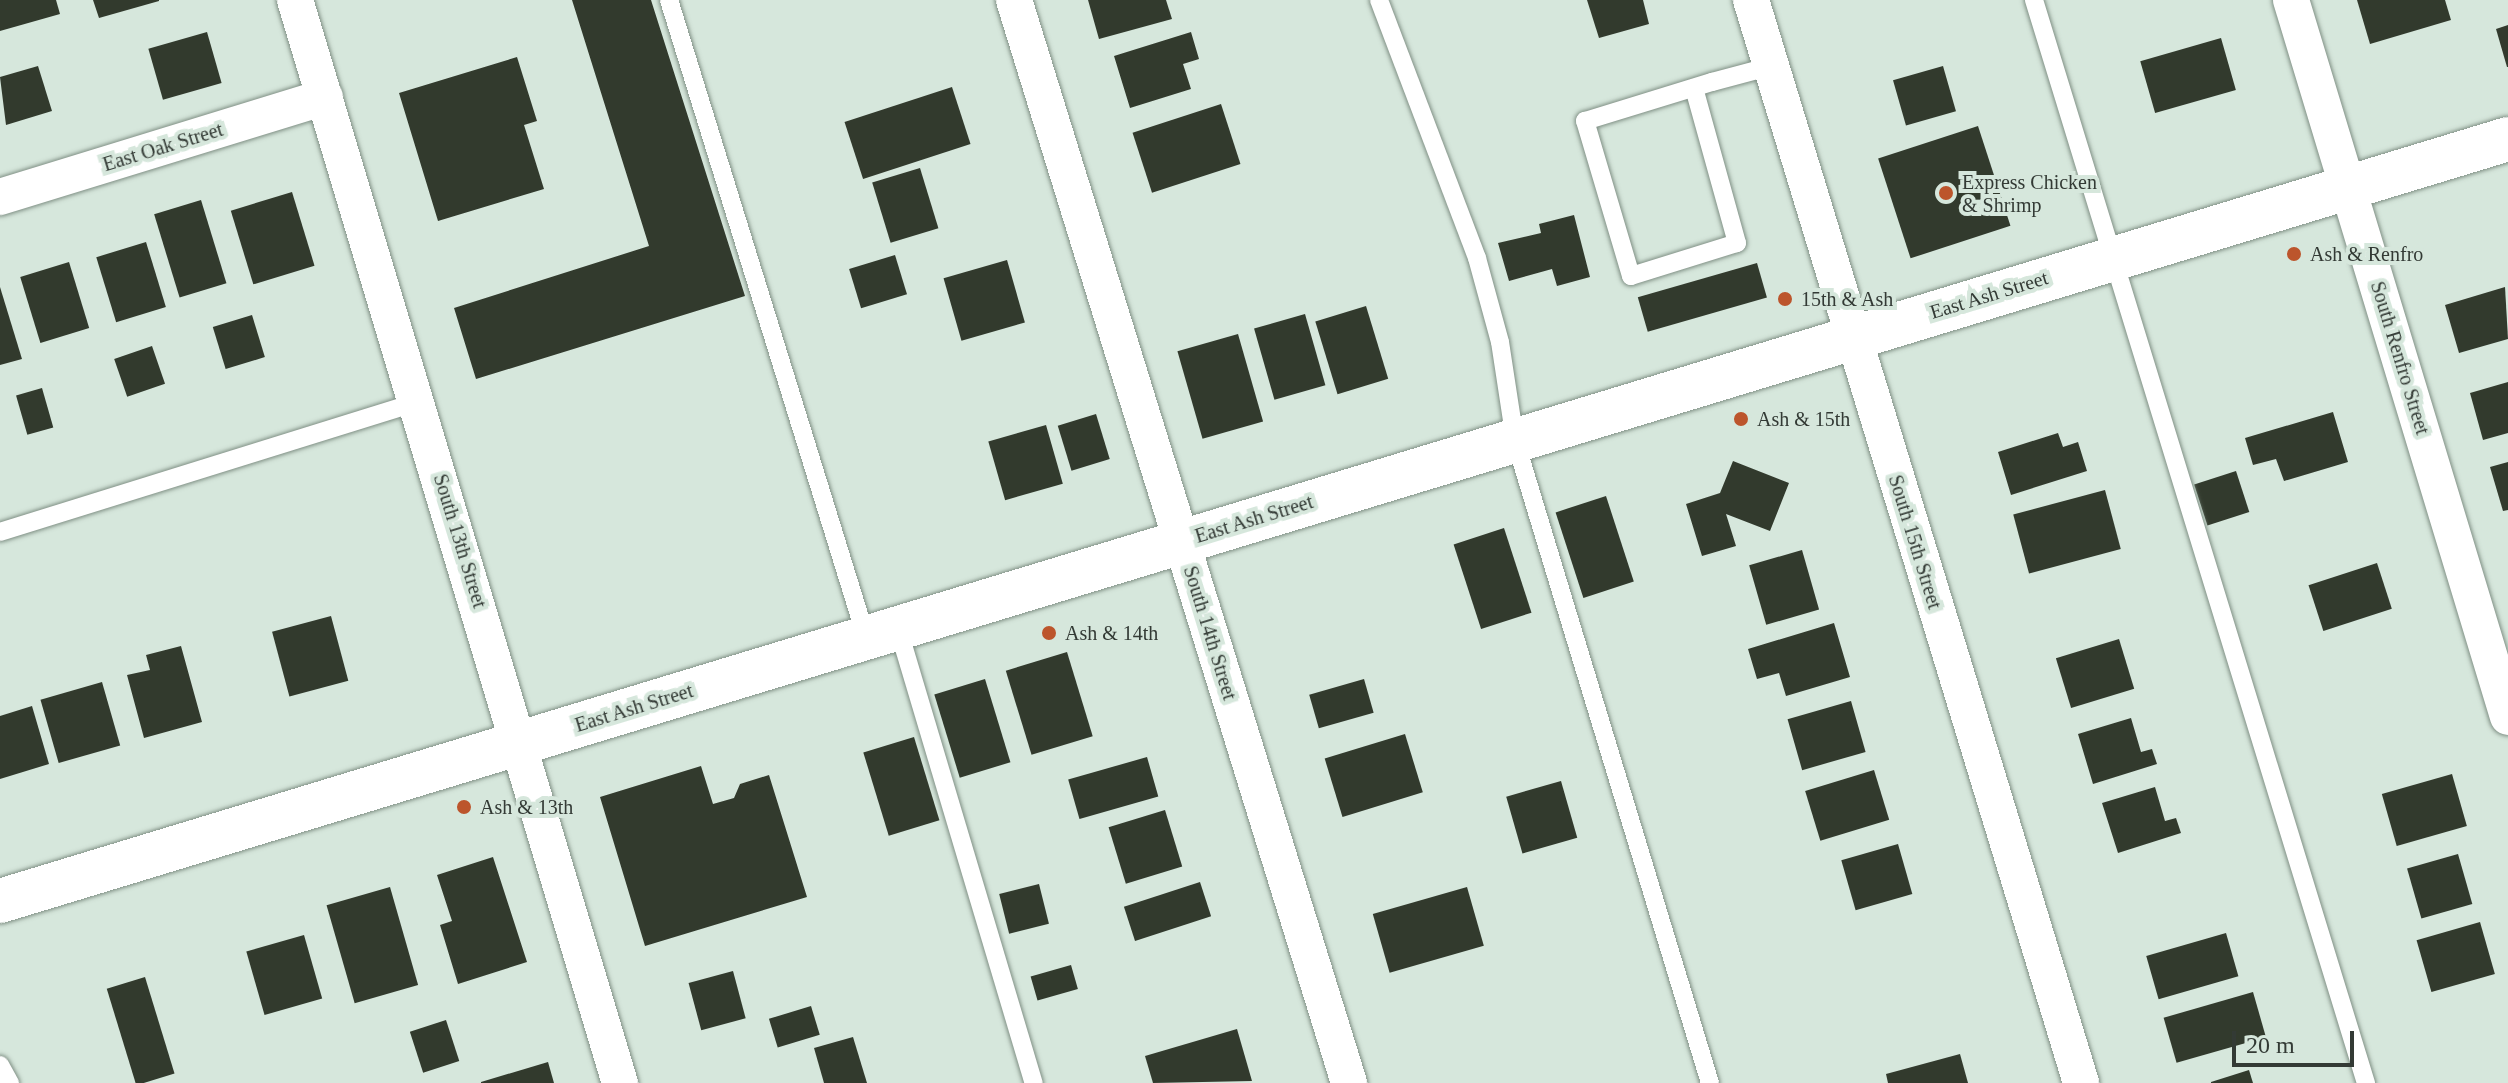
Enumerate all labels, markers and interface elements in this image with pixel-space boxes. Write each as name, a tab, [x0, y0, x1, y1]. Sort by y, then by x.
street label: East Oak Street	[100, 117, 226, 177]
place label: Express Chicken & Shrimp	[1962, 170, 2097, 217]
marker: Express Chicken & Shrimp	[1937, 184, 1955, 202]
place label: Ash & Renfro	[2310, 242, 2423, 266]
marker: Ash & Renfro	[2285, 245, 2303, 263]
street label: East Ash Street	[1927, 265, 2051, 325]
street label: South Renfro Street	[2365, 279, 2435, 437]
place label: 15th & Ash	[1801, 287, 1894, 311]
marker: 15th & Ash	[1776, 290, 1794, 308]
place label: Ash & 15th	[1757, 407, 1850, 431]
marker: Ash & 15th	[1732, 410, 1750, 428]
street label: South 13th Street	[428, 471, 492, 611]
street label: South 15th Street	[1883, 472, 1947, 612]
street label: East Ash Street	[1192, 489, 1316, 549]
street label: South 14th Street	[1178, 563, 1242, 703]
place label: Ash & 14th	[1065, 621, 1158, 645]
marker: Ash & 14th	[1040, 624, 1058, 642]
street label: East Ash Street	[572, 678, 696, 738]
place label: Ash & 13th	[480, 795, 573, 819]
marker: Ash & 13th	[455, 798, 473, 816]
scale bar	[2236, 1015, 2358, 1065]
text: 20 m	[2246, 1032, 2295, 1058]

